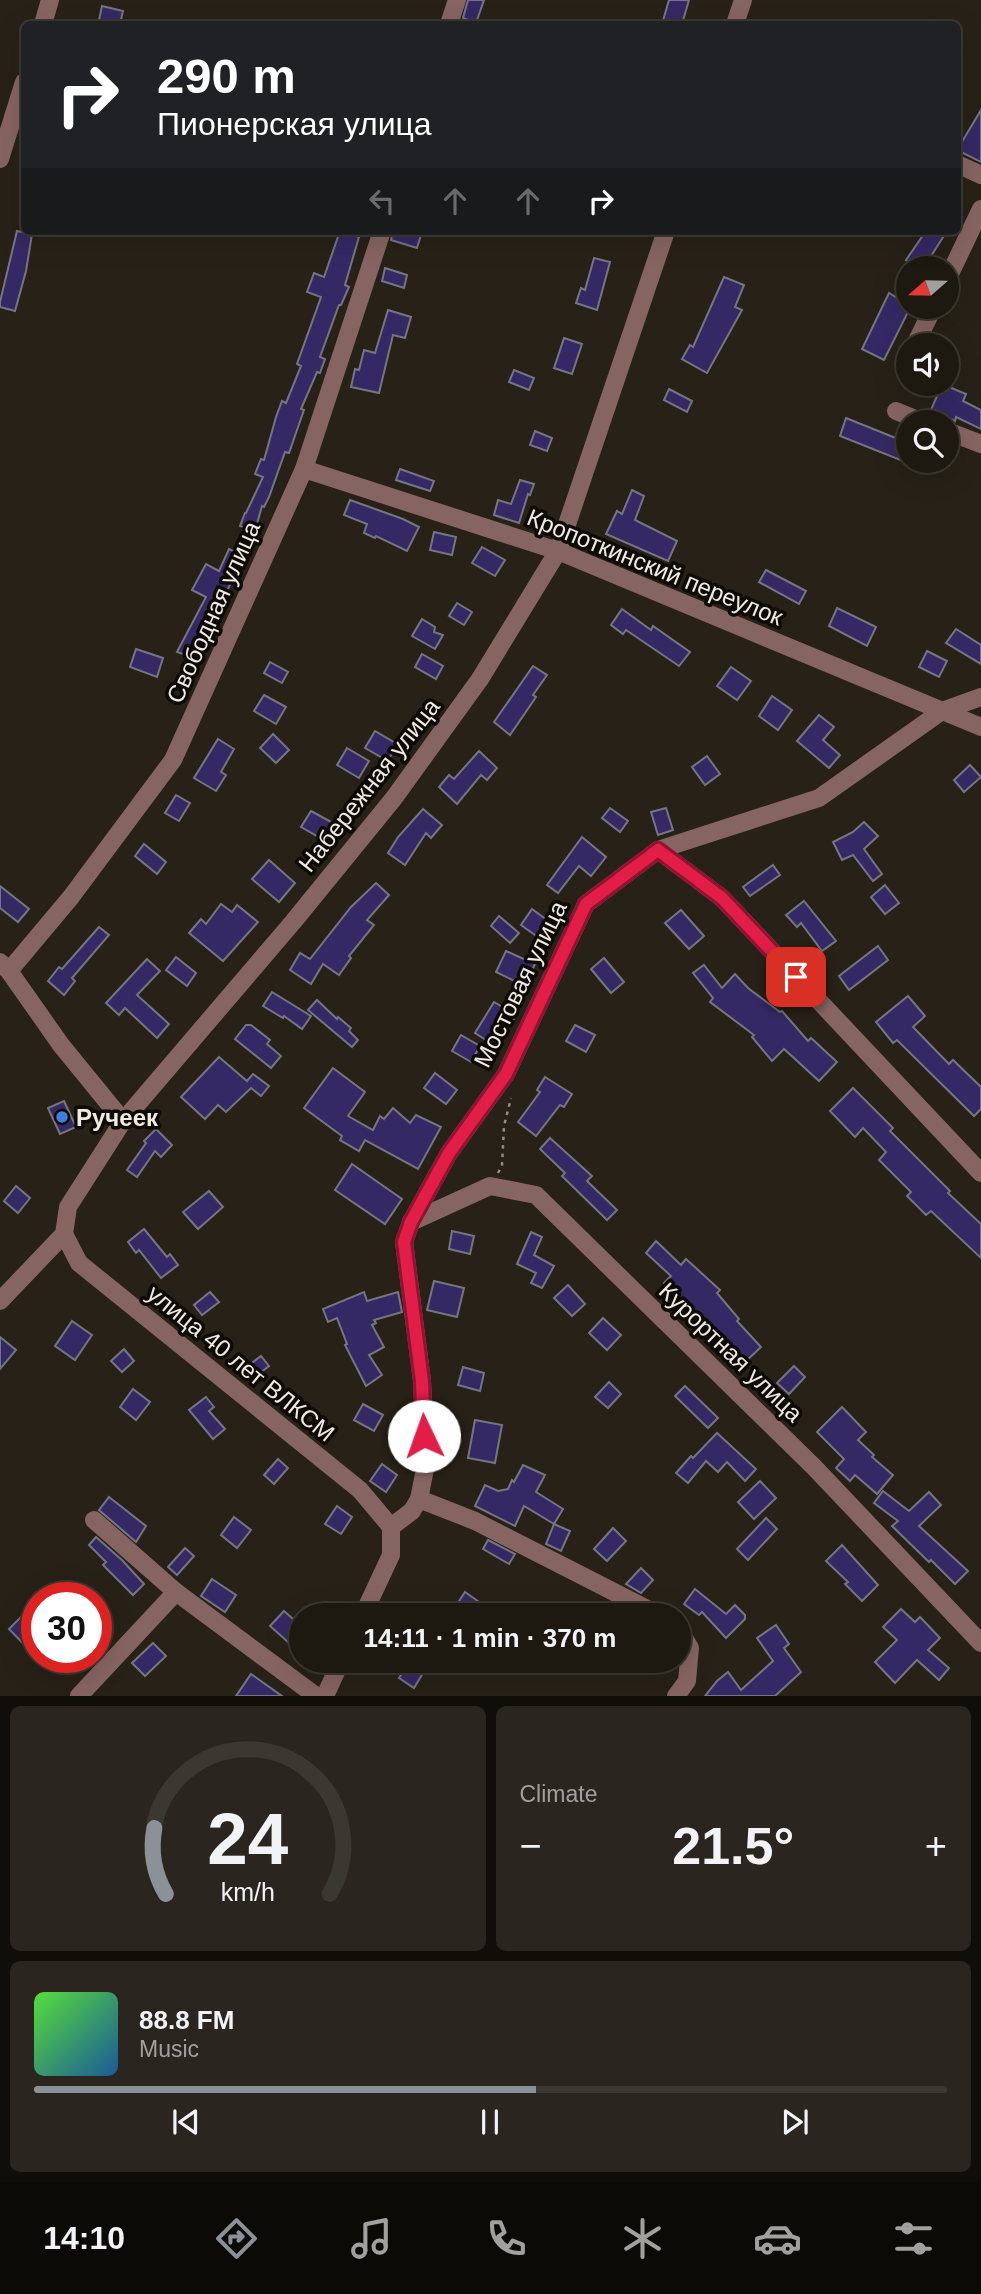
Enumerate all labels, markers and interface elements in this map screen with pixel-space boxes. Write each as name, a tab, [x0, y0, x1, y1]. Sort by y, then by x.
icon: right	[42, 49, 133, 140]
text: 290 m	[157, 49, 296, 103]
text: Пионерская улица	[157, 106, 432, 142]
icon: left	[363, 182, 401, 220]
icon: ahead	[436, 182, 474, 220]
icon: ahead	[509, 182, 547, 220]
icon: right	[582, 182, 620, 220]
north arrow	[896, 256, 959, 318]
map controls	[896, 256, 959, 473]
button: sound	[896, 333, 959, 396]
button: search	[896, 410, 959, 473]
street label: Кропоткинский переулок	[523, 503, 787, 631]
street label: Свободная улица	[161, 516, 265, 707]
street label: Набережная улица	[293, 693, 445, 877]
street label: Мостовая улица	[468, 896, 572, 1071]
pin	[766, 947, 826, 1007]
icon: arrive	[777, 958, 815, 996]
place label: Ручеек	[76, 1104, 159, 1131]
marker: Ручеек	[54, 1109, 70, 1125]
street label: Курортная улица	[654, 1277, 809, 1428]
street label: улица 40 лет ВЛКСМ	[142, 1279, 340, 1447]
position arrow	[387, 1399, 461, 1473]
speed limit sign: 30	[21, 1582, 112, 1673]
text: 14:11 · 1 min · 370 m	[364, 1623, 616, 1653]
text: Climate	[520, 1781, 597, 1807]
text: 24	[207, 1799, 289, 1880]
text: 21.5°	[672, 1817, 794, 1875]
text: −	[520, 1825, 542, 1867]
text: +	[925, 1825, 947, 1867]
text: km/h	[221, 1878, 275, 1906]
text: 88.8 FM	[139, 2005, 234, 2035]
text: Music	[139, 2036, 199, 2062]
icon: previous	[167, 2103, 205, 2141]
icon: pause	[471, 2103, 509, 2141]
icon: next	[776, 2103, 814, 2141]
icon: directions	[212, 2214, 261, 2263]
icon: music	[347, 2214, 396, 2263]
icon: phone	[482, 2214, 531, 2263]
icon: climate	[618, 2214, 667, 2263]
icon: car	[753, 2214, 802, 2263]
icon: filters	[889, 2214, 938, 2263]
text: 14:10	[43, 2220, 125, 2256]

